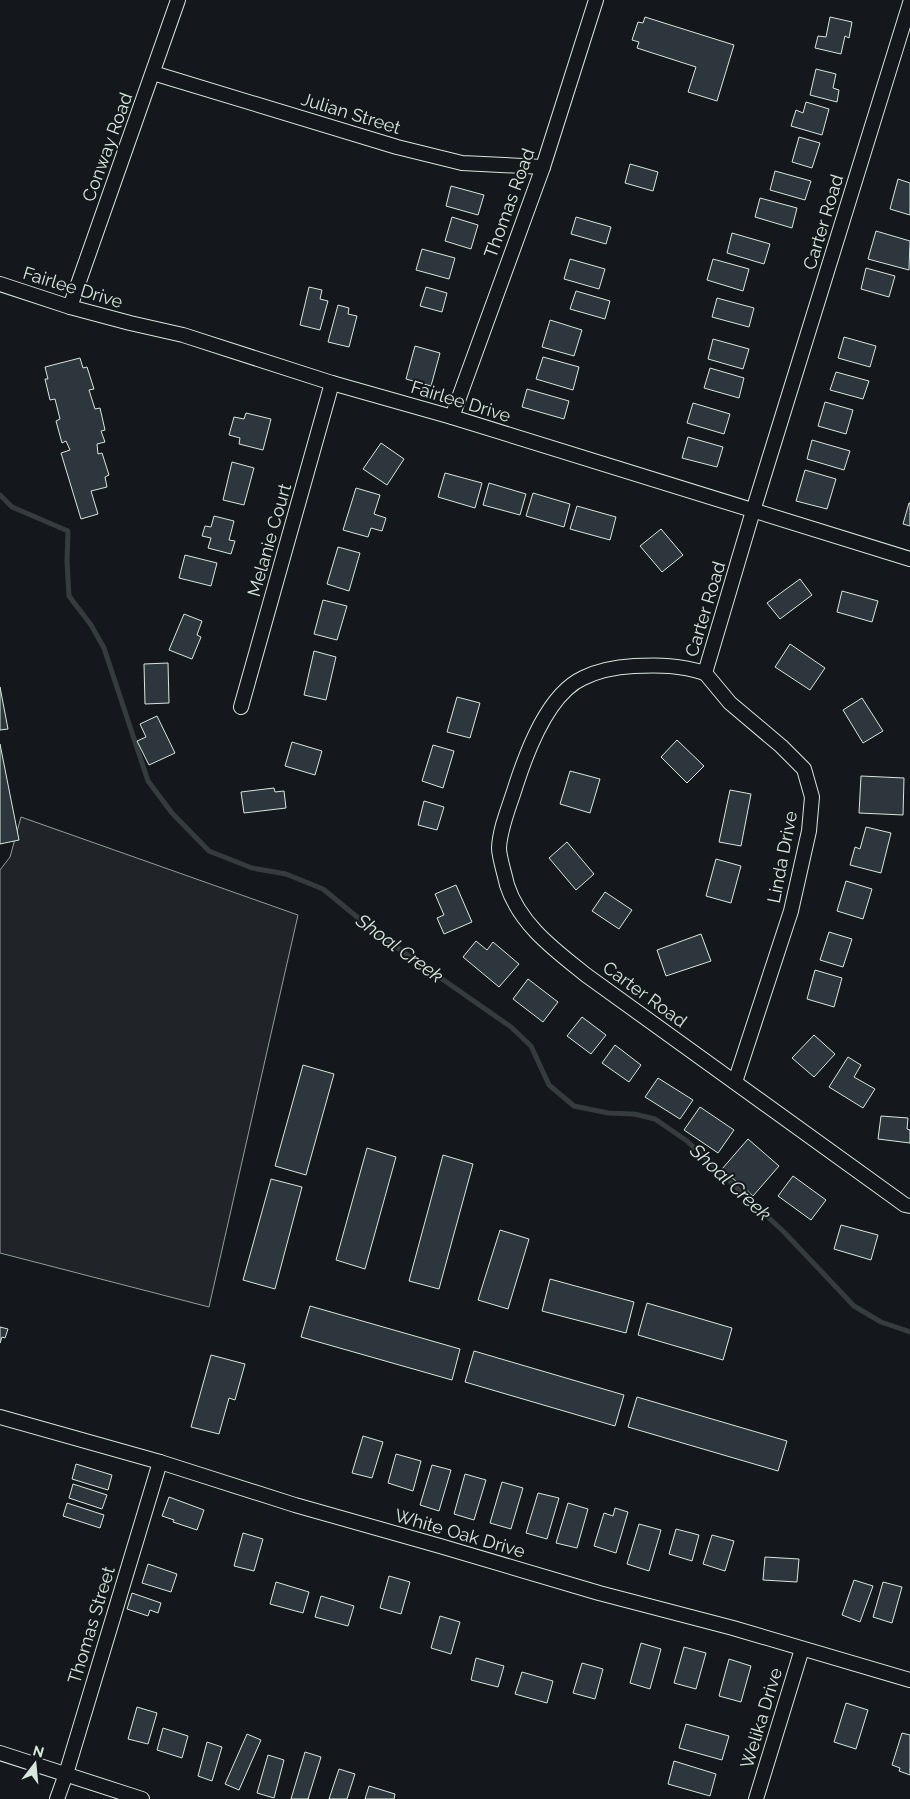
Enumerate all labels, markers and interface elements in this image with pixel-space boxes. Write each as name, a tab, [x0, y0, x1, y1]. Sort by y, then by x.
street label: Julian Street	[299, 88, 403, 138]
street label: Conway Road	[78, 90, 136, 204]
street label: Thomas Road	[479, 145, 539, 261]
street label: Carter Road	[799, 172, 847, 272]
street label: Fairlee Drive	[21, 262, 126, 312]
street label: Fairlee Drive	[409, 376, 514, 426]
street label: Melanie Court	[243, 481, 295, 599]
street label: Carter Road	[681, 559, 729, 659]
street label: Linda Drive	[763, 809, 801, 905]
water label: Shoal Creek	[351, 908, 448, 987]
street label: Carter Road	[599, 957, 691, 1031]
water label: Shoal Creek	[685, 1138, 776, 1225]
street label: White Oak Drive	[392, 1504, 528, 1562]
street label: Thomas Street	[63, 1564, 119, 1686]
street label: Welika Drive	[736, 1665, 786, 1771]
north arrow	[10, 1739, 60, 1789]
text: N	[31, 1742, 46, 1761]

